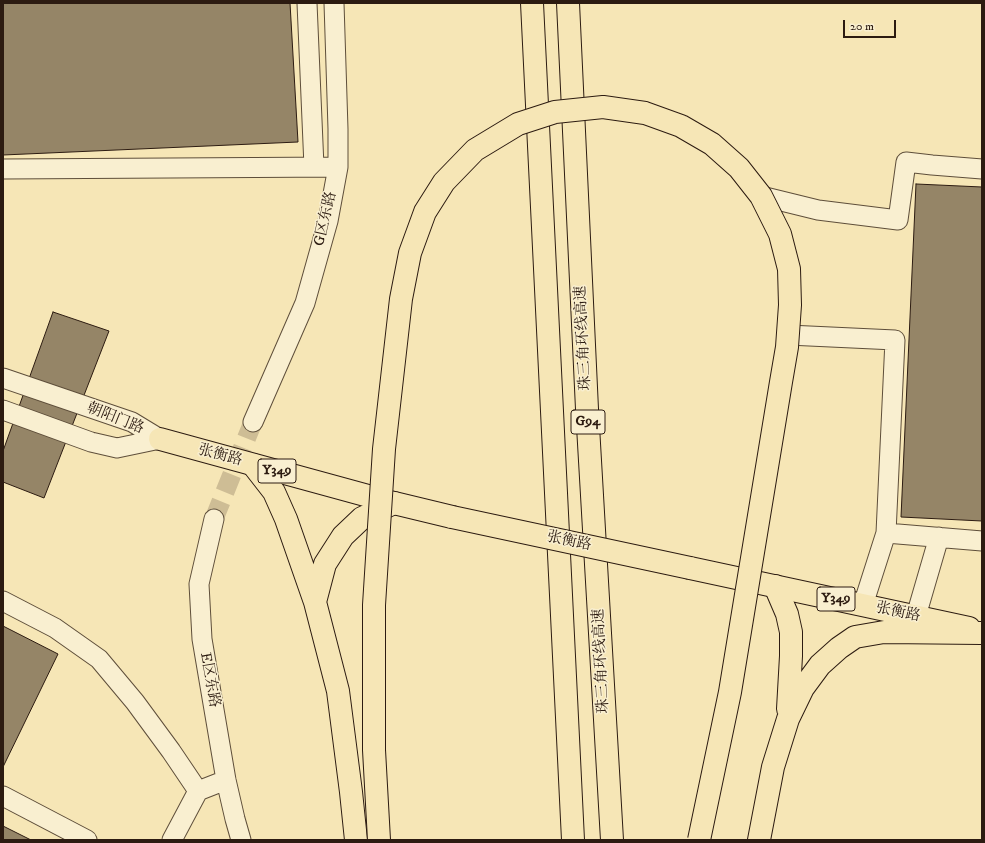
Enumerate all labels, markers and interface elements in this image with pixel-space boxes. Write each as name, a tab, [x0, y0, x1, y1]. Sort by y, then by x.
scale bar	[845, 12, 898, 38]
text: 20 m	[850, 19, 874, 34]
street label: G区东路	[311, 190, 341, 248]
street label: 珠三角环线高速	[572, 285, 596, 391]
street label: 朝阳门路	[84, 399, 146, 439]
road number: G94	[571, 410, 605, 434]
street label: 张衡路	[196, 441, 244, 471]
road number: Y349	[258, 459, 296, 483]
street label: 张衡路	[545, 529, 593, 555]
road number: Y349	[817, 587, 855, 611]
street label: 张衡路	[874, 600, 922, 626]
street label: 珠三角环线高速	[590, 608, 614, 714]
street label: E区东路	[195, 651, 223, 709]

